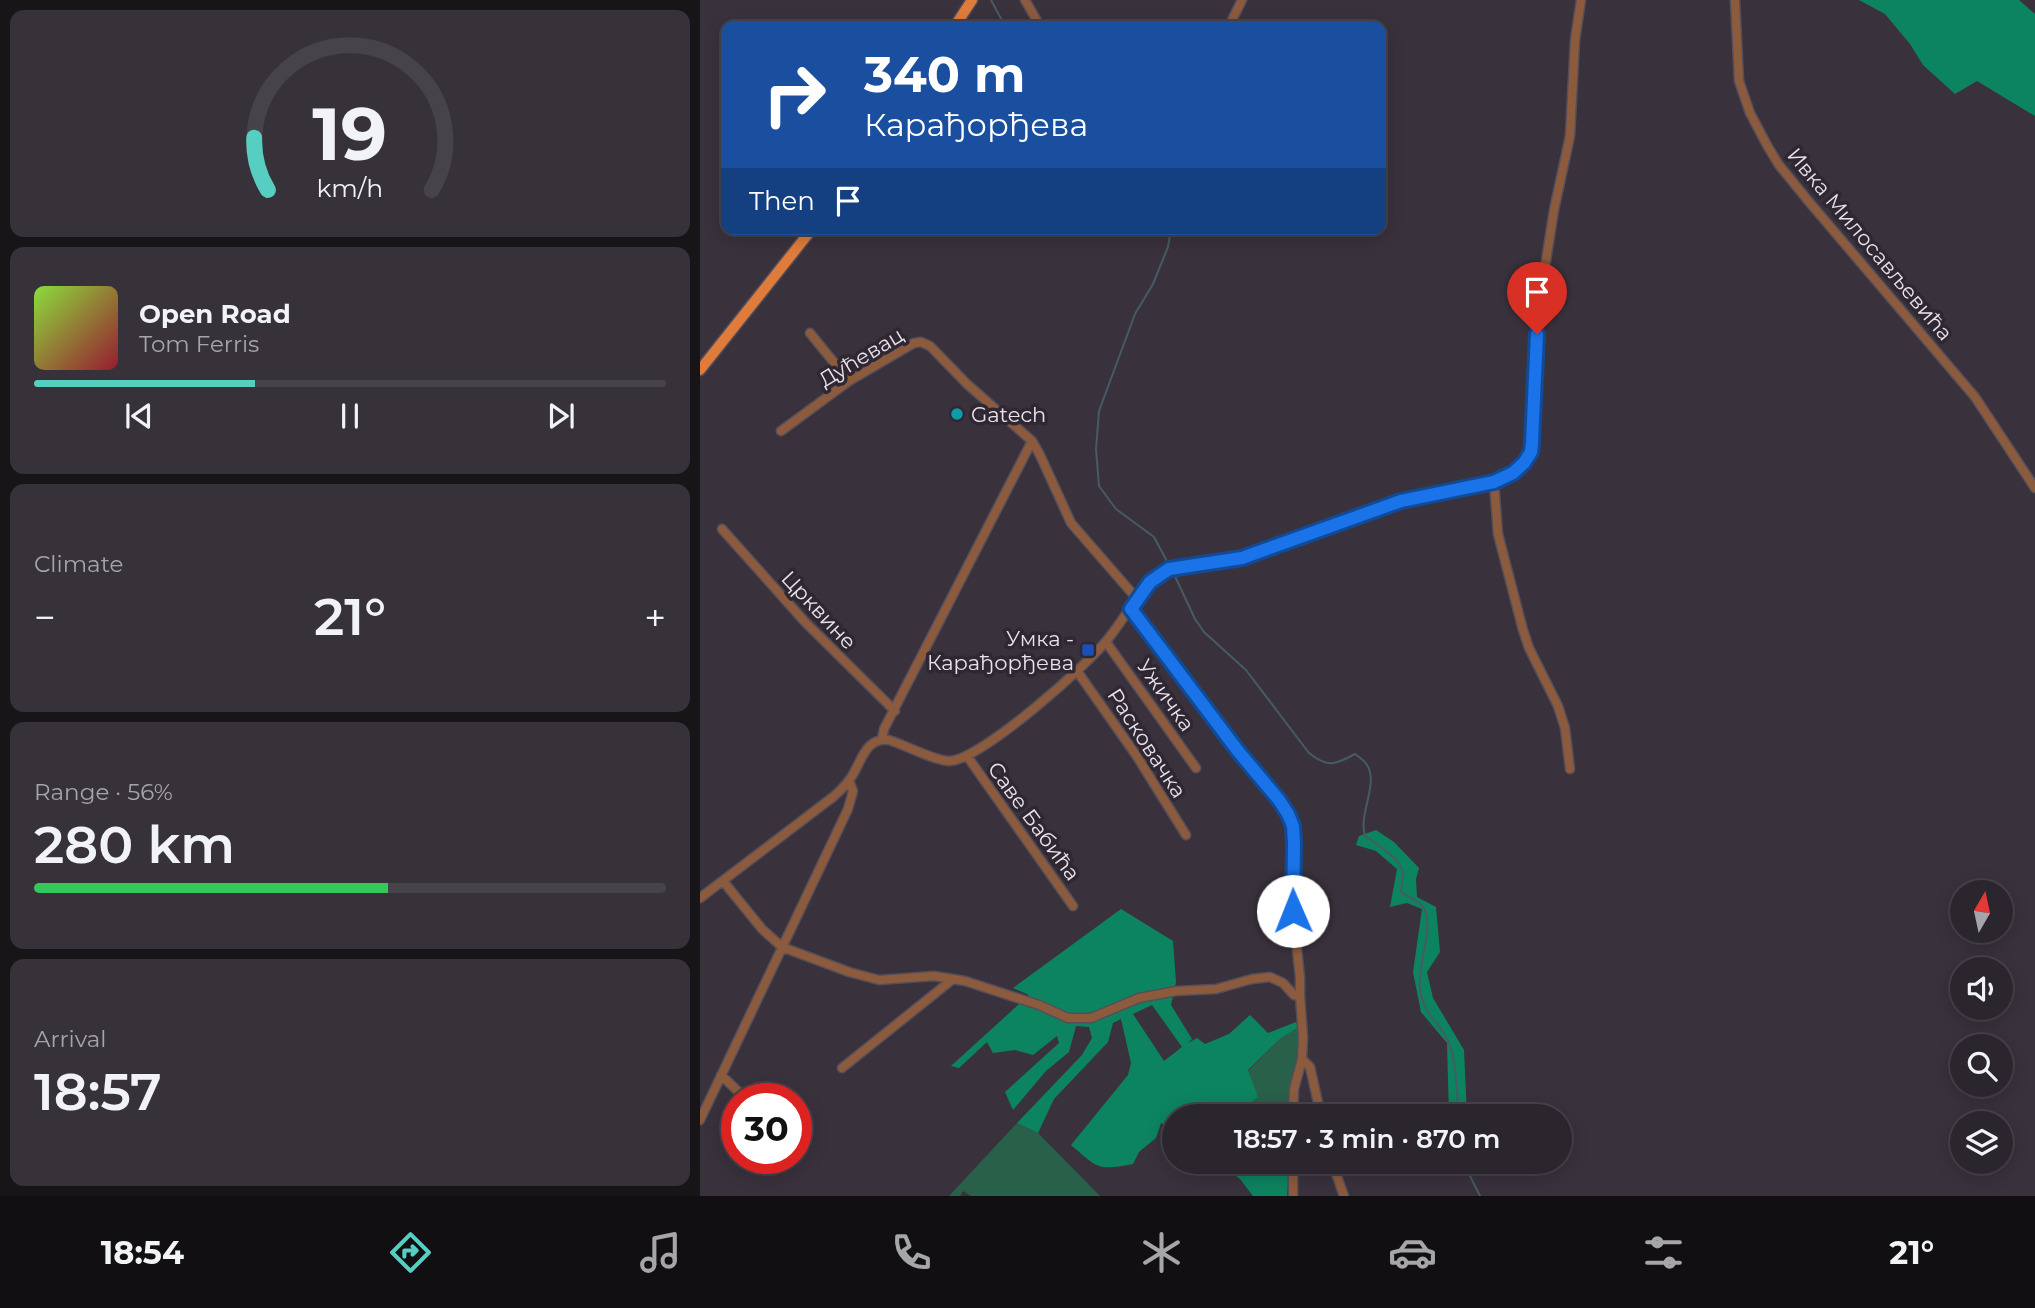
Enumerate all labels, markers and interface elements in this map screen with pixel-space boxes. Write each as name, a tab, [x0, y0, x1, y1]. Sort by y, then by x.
text: 340 m	[864, 45, 1025, 104]
icon: right	[749, 49, 840, 140]
text: 19	[313, 90, 387, 178]
text: Карађорђева	[864, 105, 1088, 144]
street label: Ивка Милосављевића	[1782, 143, 1958, 345]
text: km/h	[317, 172, 383, 202]
icon: arrive	[829, 182, 867, 220]
text: Then	[749, 185, 815, 217]
pin	[1507, 262, 1567, 334]
icon: arrive	[1518, 273, 1556, 311]
text: Open Road	[139, 298, 291, 330]
street label: Дућевац	[814, 322, 908, 392]
text: Tom Ferris	[139, 330, 259, 358]
icon: previous	[120, 397, 158, 435]
icon: pause	[331, 397, 369, 435]
icon: next	[542, 397, 580, 435]
place label: Gatech	[971, 402, 1046, 427]
marker: Gatech	[949, 406, 965, 422]
text: Climate	[34, 550, 123, 578]
street label: Црквине	[776, 566, 862, 654]
text: 21°	[314, 585, 386, 648]
text: −	[34, 594, 56, 641]
text: +	[644, 594, 666, 641]
place label: Умка - Карађорђева	[927, 626, 1074, 675]
marker: Умка - Карађорђева	[1080, 642, 1096, 658]
street label: Ужичка	[1132, 654, 1200, 736]
street label: Расковачка	[1102, 683, 1192, 803]
street label: Саве Бабића	[983, 757, 1085, 885]
text: Range · 56%	[34, 778, 173, 806]
text: 280 km	[34, 813, 235, 876]
position arrow	[1256, 874, 1330, 948]
north arrow	[1950, 880, 2012, 943]
map controls	[1950, 880, 2013, 1174]
button: sound	[1950, 957, 2013, 1020]
text: Arrival	[34, 1025, 107, 1053]
button: search	[1950, 1034, 2013, 1097]
text: 18:57	[34, 1060, 162, 1123]
speed limit sign: 30	[721, 1083, 812, 1174]
button: layers	[1950, 1111, 2013, 1174]
text: 18:57 · 3 min · 870 m	[1234, 1123, 1500, 1155]
icon: directions	[386, 1228, 435, 1277]
icon: music	[636, 1228, 685, 1277]
icon: phone	[887, 1228, 936, 1277]
icon: climate	[1137, 1228, 1186, 1277]
icon: car	[1388, 1228, 1437, 1277]
icon: filters	[1639, 1228, 1688, 1277]
text: 18:54	[101, 1233, 184, 1272]
text: 21°	[1889, 1233, 1934, 1272]

